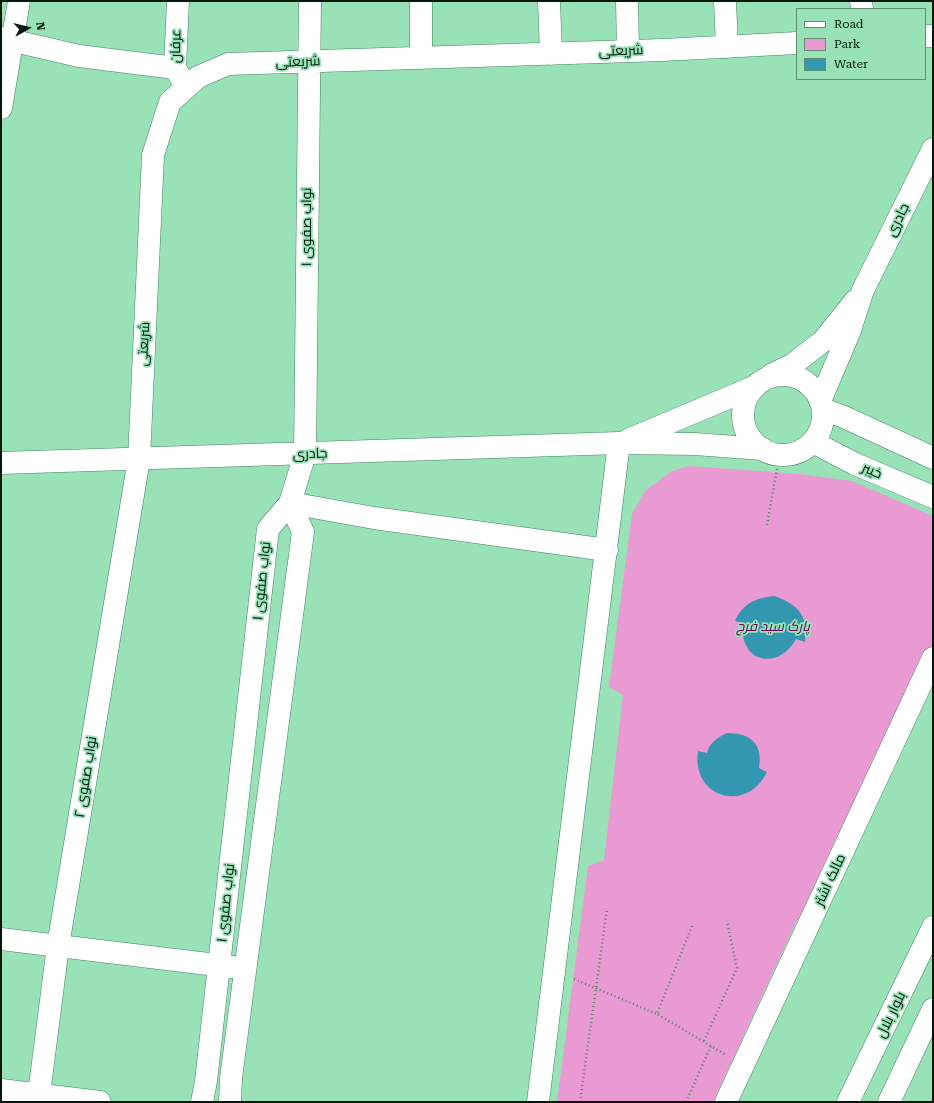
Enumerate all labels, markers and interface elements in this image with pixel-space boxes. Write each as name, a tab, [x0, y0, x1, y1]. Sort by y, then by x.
north arrow	[8, 8, 48, 48]
legend	[796, 8, 926, 80]
text: Road	[834, 17, 863, 31]
text: N	[33, 21, 47, 31]
street label: عرفان	[167, 29, 185, 63]
text: Park	[834, 37, 860, 51]
street label: شریعتی	[598, 42, 644, 60]
street label: شریعتی	[275, 53, 321, 71]
text: Water	[834, 57, 868, 71]
street label: نواب صفوی ۱	[299, 187, 315, 267]
street label: جادری	[883, 201, 913, 239]
street label: شریعتی	[134, 321, 154, 367]
street label: جادری	[292, 445, 328, 463]
street label: خیبر	[859, 459, 885, 483]
street label: نواب صفوی ۱	[250, 541, 274, 621]
park label: پارک سید فرج	[736, 619, 810, 635]
street label: نواب صفوی ۲	[71, 735, 101, 819]
street label: مالک اشتر	[811, 851, 849, 909]
street label: نواب صفوی ۱	[214, 863, 238, 943]
street label: بلوار بلال	[873, 989, 909, 1041]

